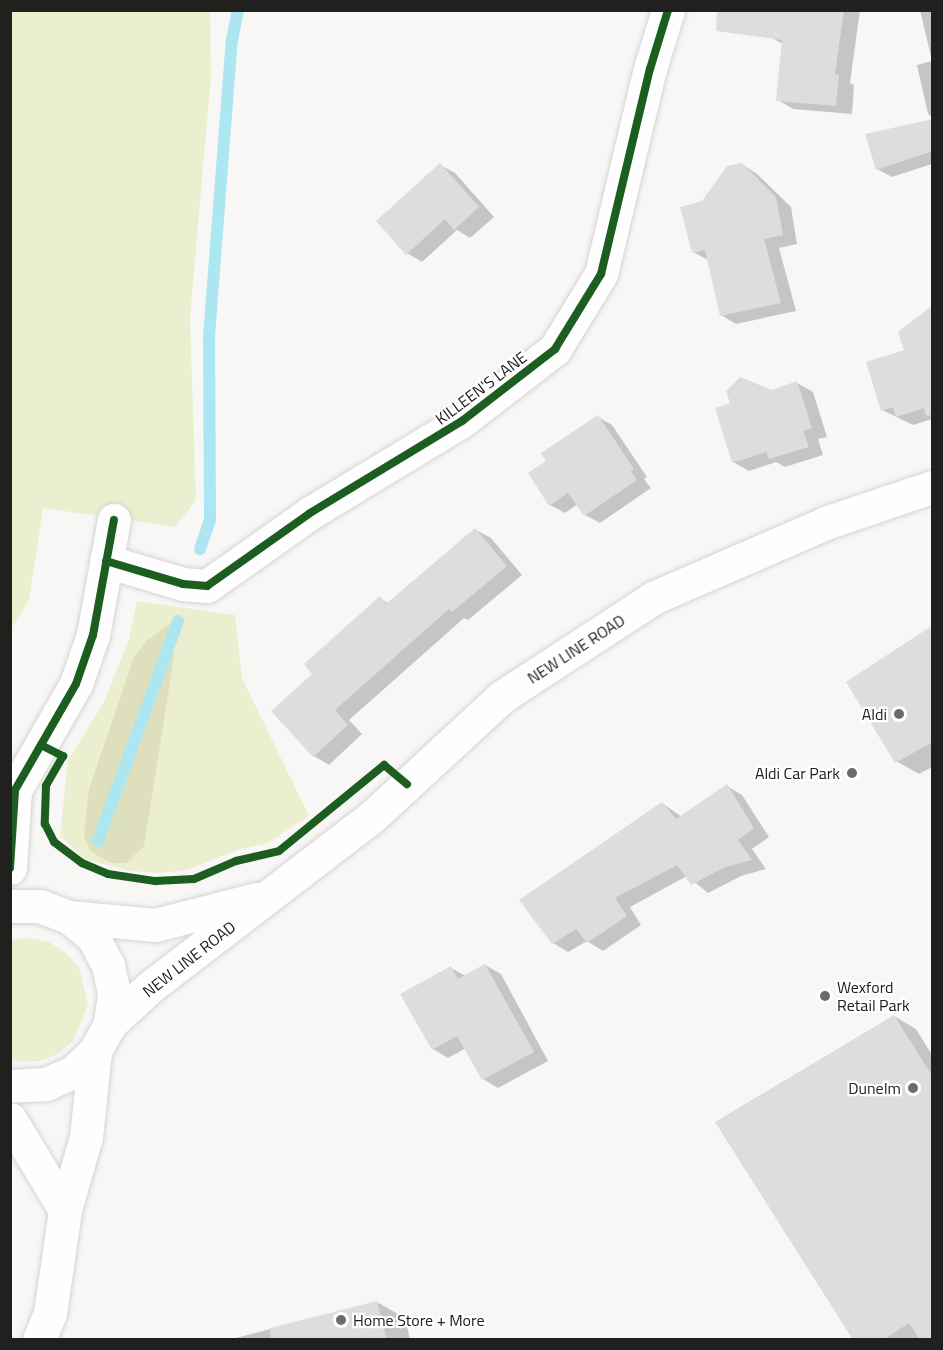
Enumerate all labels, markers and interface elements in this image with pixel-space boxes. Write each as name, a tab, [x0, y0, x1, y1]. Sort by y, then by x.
street label: KILLEEN'S LANE	[432, 347, 530, 429]
street label: NEW LINE ROAD	[524, 610, 628, 688]
place label: Aldi	[862, 704, 887, 724]
marker: Aldi	[892, 707, 906, 721]
place label: Aldi Car Park	[755, 763, 840, 783]
marker: Aldi Car Park	[845, 766, 859, 780]
street label: NEW LINE ROAD	[139, 917, 239, 1001]
place label: Wexford Retail Park	[837, 977, 910, 1015]
marker: Wexford Retail Park	[818, 989, 832, 1003]
place label: DuneIm	[848, 1078, 901, 1098]
marker: DuneIm	[906, 1081, 920, 1095]
place label: Home Store + More	[353, 1310, 484, 1330]
marker: Home Store + More	[334, 1313, 348, 1327]

